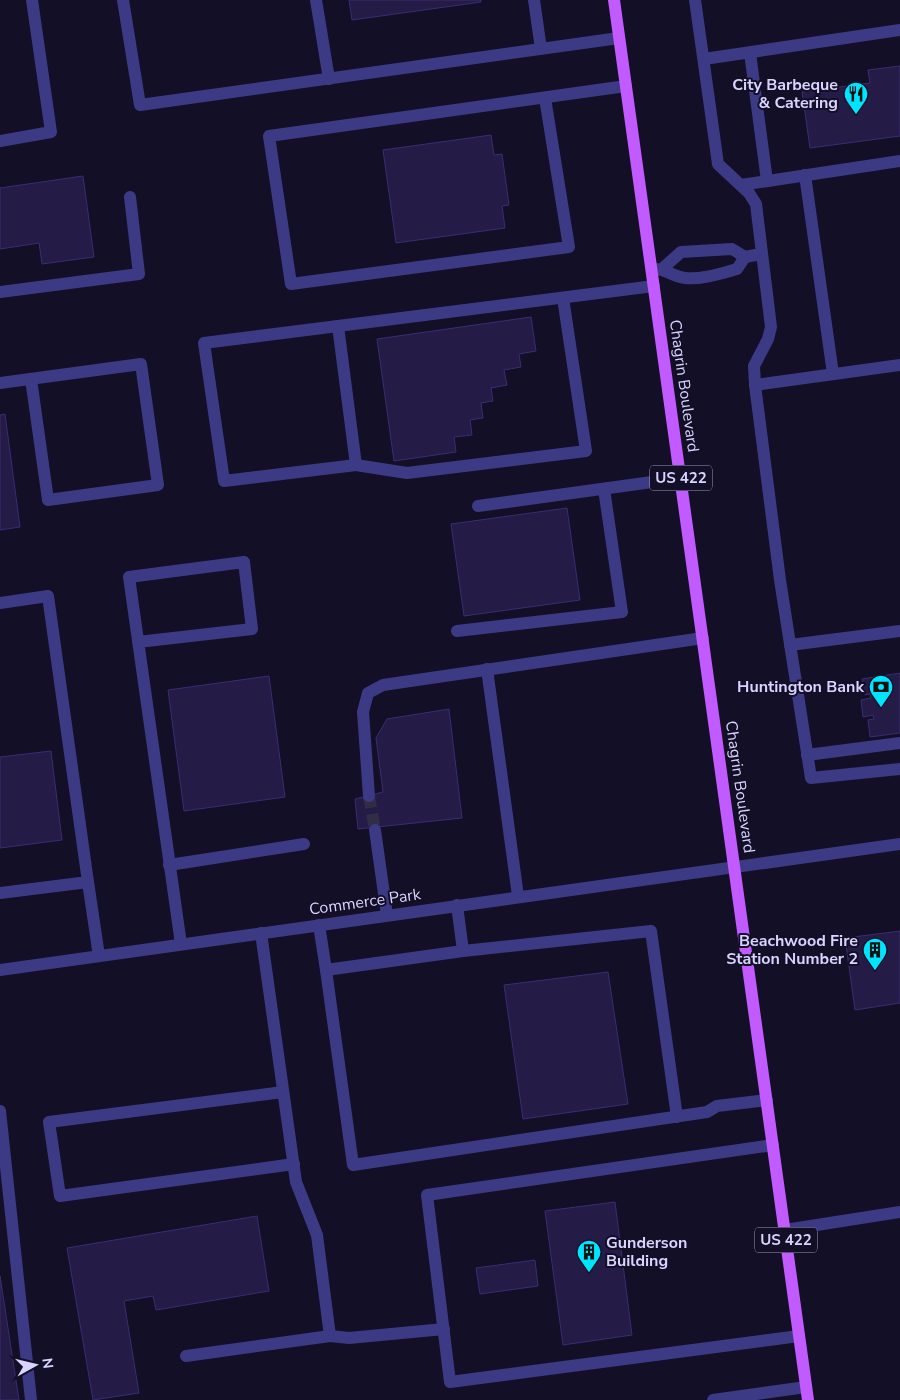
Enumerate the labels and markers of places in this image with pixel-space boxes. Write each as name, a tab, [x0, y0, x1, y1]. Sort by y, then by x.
place label: City Barbeque & Catering	[732, 74, 838, 114]
restaurant icon: City Barbeque & Catering	[843, 81, 869, 115]
bank icon: Huntington Bank	[868, 674, 894, 708]
place label: Huntington Bank	[737, 676, 864, 698]
place label: Beachwood Fire Station Number 2	[726, 930, 858, 970]
building icon: Beachwood Fire Station Number 2	[862, 937, 888, 971]
place label: Gunderson Building	[606, 1232, 687, 1272]
building icon: Gunderson Building	[576, 1239, 602, 1273]

